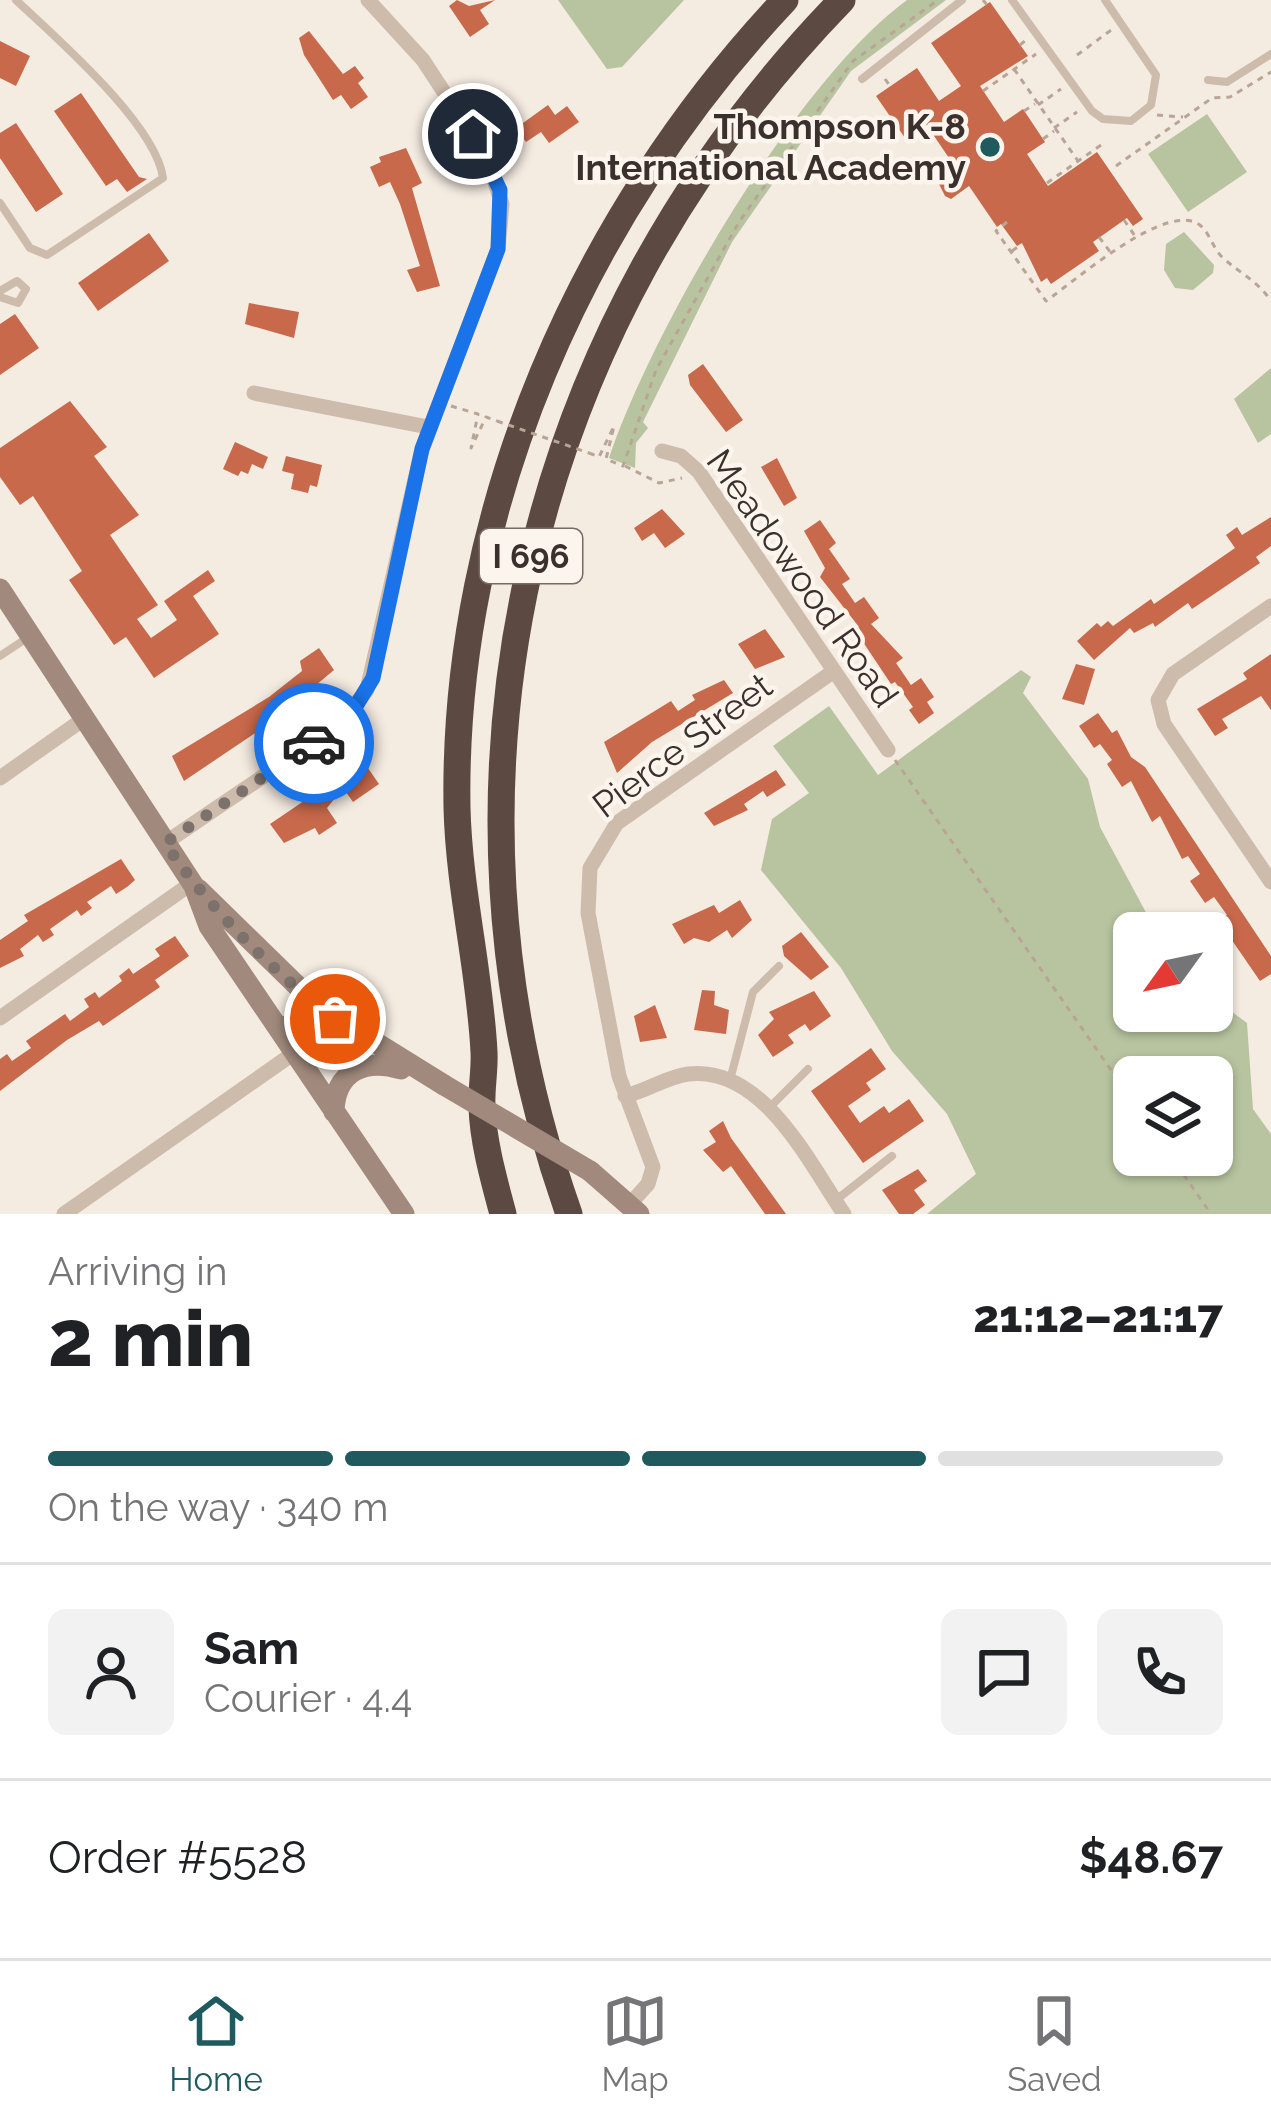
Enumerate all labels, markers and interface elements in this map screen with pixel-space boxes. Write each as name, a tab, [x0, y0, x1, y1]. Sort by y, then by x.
pin	[422, 83, 524, 185]
icon: home	[440, 101, 506, 167]
place label: Thompson K-8 International Academy	[575, 105, 966, 188]
marker: Thompson K-8 International Academy	[977, 134, 1003, 160]
street label: Meadowood Road	[698, 441, 908, 715]
road number: I 696	[480, 529, 582, 583]
street label: Pierce Street	[584, 664, 780, 826]
courier	[254, 683, 374, 803]
icon: car	[281, 710, 347, 776]
north arrow	[1113, 912, 1233, 1032]
map controls	[1113, 912, 1233, 1176]
pin	[284, 968, 386, 1070]
icon: bag	[302, 986, 368, 1052]
button: layers	[1113, 1056, 1233, 1176]
text: Arriving in	[48, 1248, 228, 1294]
text: 21:12–21:17	[973, 1290, 1223, 1343]
text: 2 min	[48, 1293, 253, 1384]
text: On the way · 340 m	[48, 1484, 388, 1530]
button: person	[48, 1609, 174, 1735]
button: chat	[941, 1609, 1067, 1735]
button: phone	[1097, 1609, 1223, 1735]
text: Sam	[204, 1622, 299, 1675]
text: Courier · 4.4	[204, 1675, 412, 1721]
text: Order #5528	[48, 1831, 307, 1884]
text: $48.67	[1079, 1831, 1223, 1884]
tab: Home	[169, 1988, 263, 2099]
tab: Map	[601, 1988, 669, 2099]
tab: Saved	[1007, 1988, 1102, 2099]

